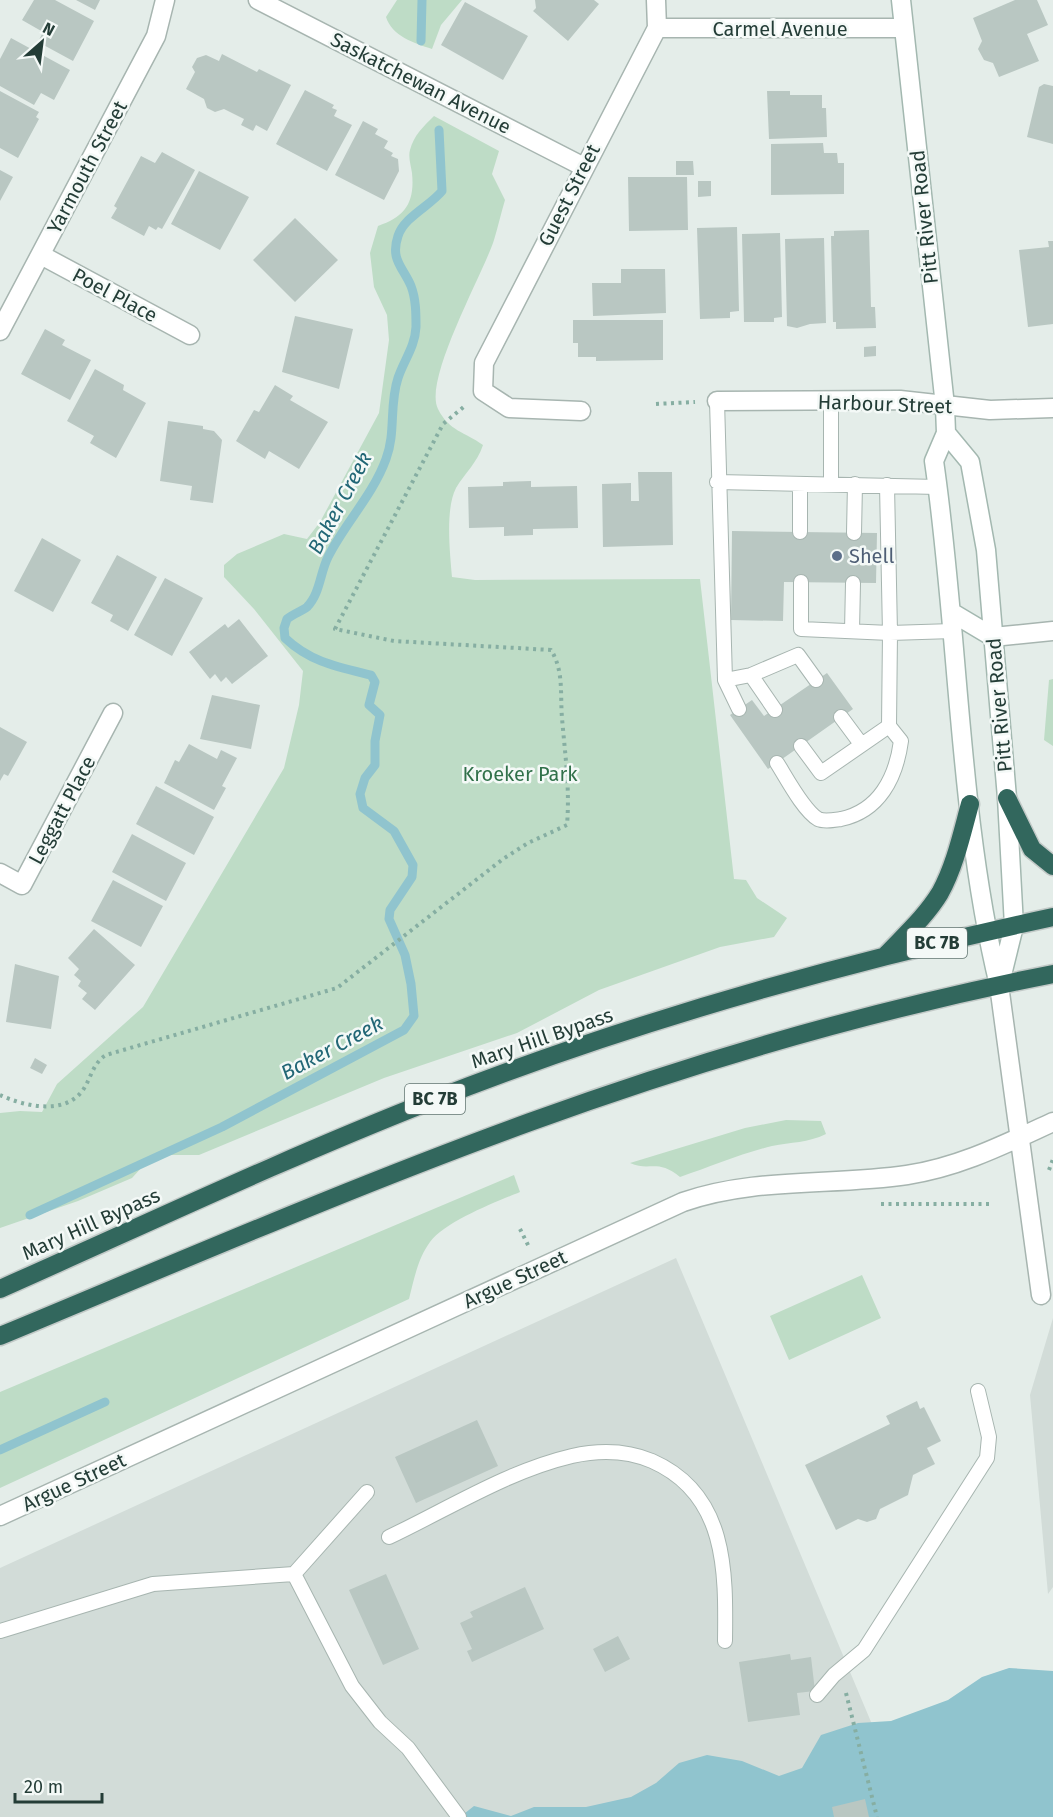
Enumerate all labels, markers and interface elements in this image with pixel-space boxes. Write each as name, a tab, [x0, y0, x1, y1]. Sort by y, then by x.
north arrow	[12, 12, 72, 72]
street label: Carmel Avenue	[712, 17, 848, 41]
text: N	[40, 18, 58, 40]
street label: Saskatchewan Avenue	[327, 27, 515, 139]
street label: Yarmouth Street	[42, 96, 132, 238]
street label: Guest Street	[533, 139, 605, 250]
street label: Pitt River Road	[905, 149, 943, 285]
street label: Poel Place	[68, 263, 162, 327]
street label: Harbour Street	[817, 390, 953, 418]
water label: Baker Creek	[302, 447, 378, 559]
place label: Shell	[849, 544, 894, 568]
marker: Shell	[830, 549, 844, 563]
street label: Pitt River Road	[981, 637, 1017, 773]
street label: Leggatt Place	[23, 752, 101, 868]
park label: Kroeker Park	[463, 762, 578, 786]
road number: BC 7B	[907, 928, 967, 958]
street label: Mary Hill Bypass	[468, 1002, 616, 1074]
water label: Baker Creek	[276, 1010, 388, 1086]
road number: BC 7B	[405, 1084, 465, 1114]
street label: Mary Hill Bypass	[18, 1183, 164, 1265]
street label: Argue Street	[460, 1244, 571, 1313]
street label: Argue Street	[19, 1447, 130, 1516]
scale bar	[15, 1766, 102, 1804]
text: 20 m	[24, 1776, 63, 1798]

